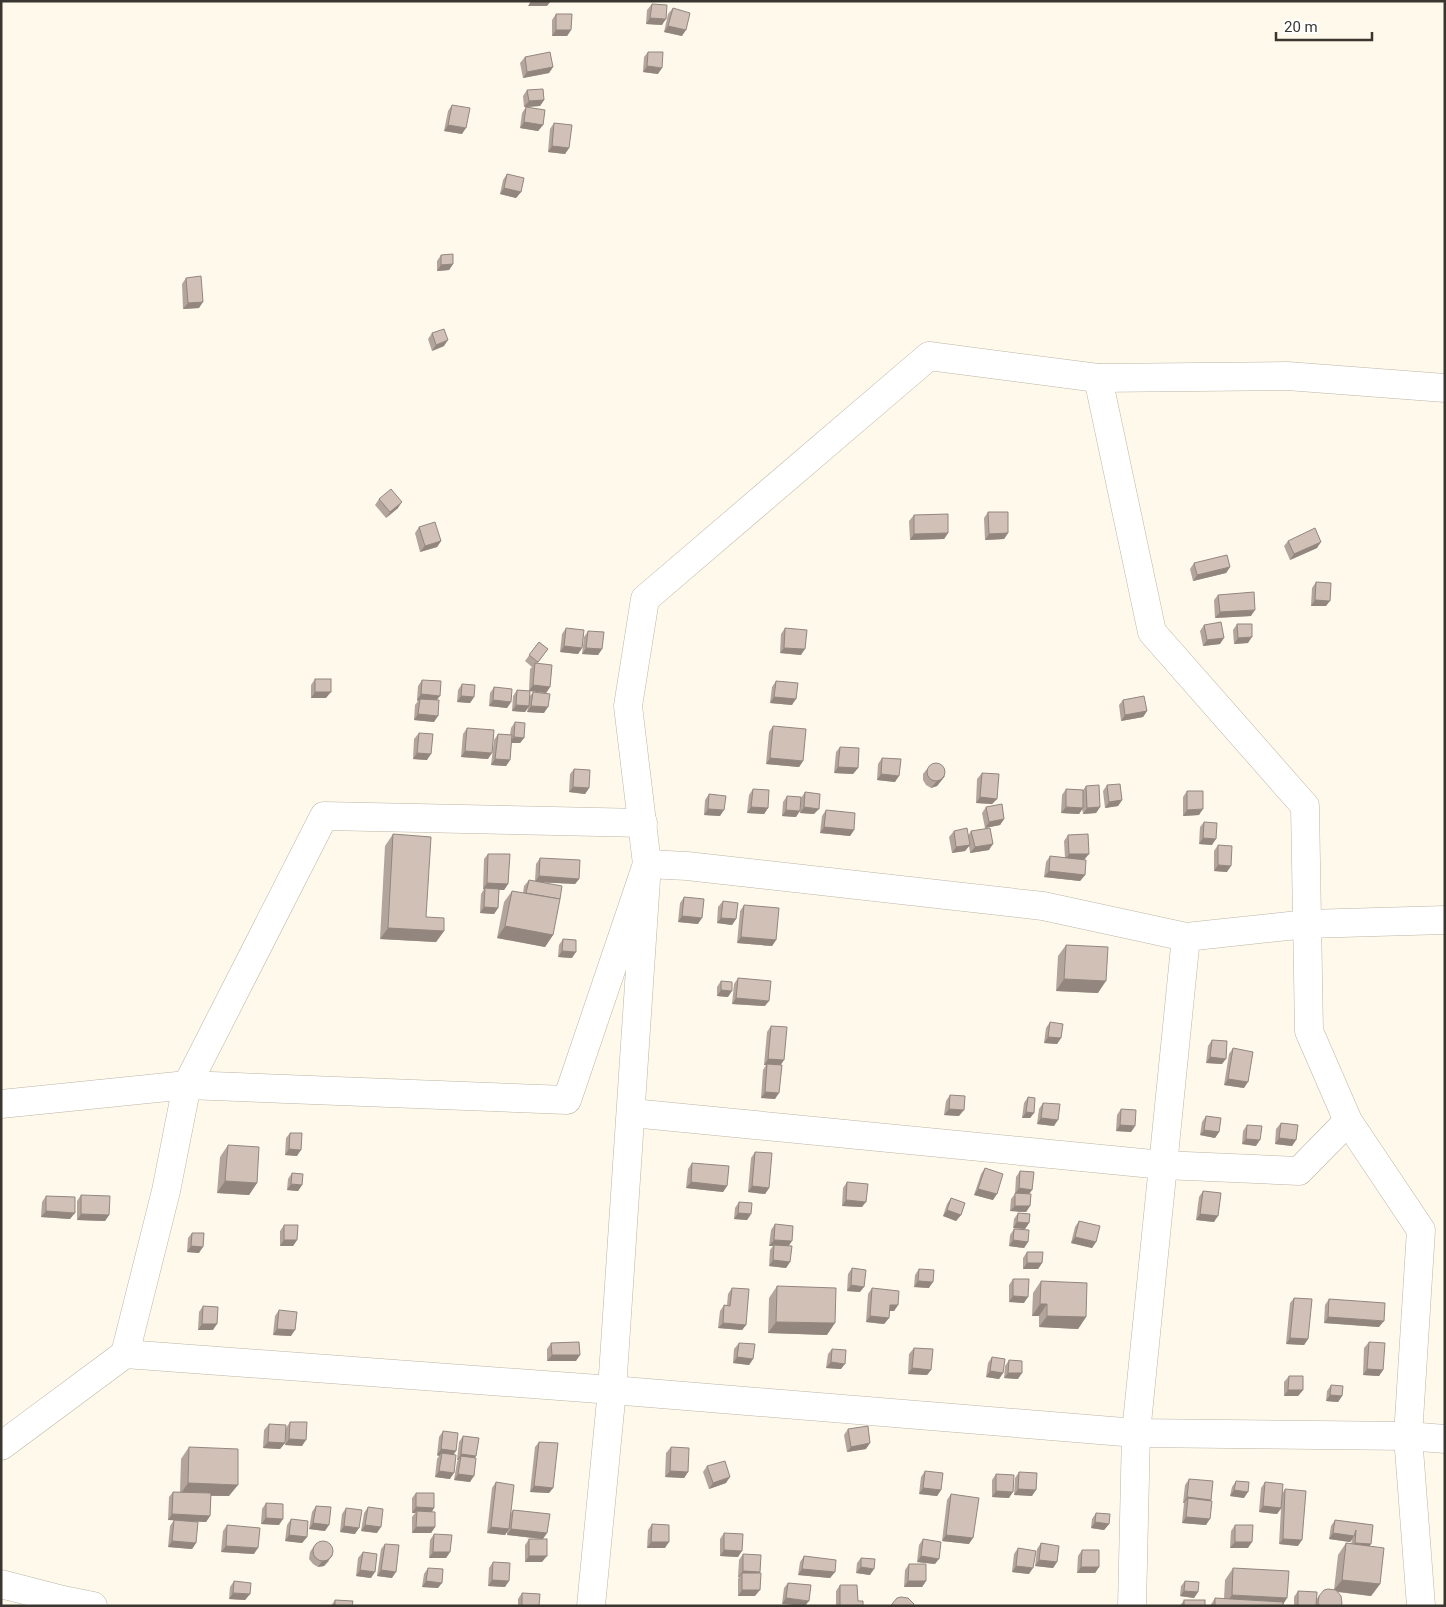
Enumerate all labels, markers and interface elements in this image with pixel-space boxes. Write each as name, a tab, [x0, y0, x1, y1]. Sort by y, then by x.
scale bar	[1276, 10, 1372, 42]
text: 20 m	[1284, 18, 1318, 36]

